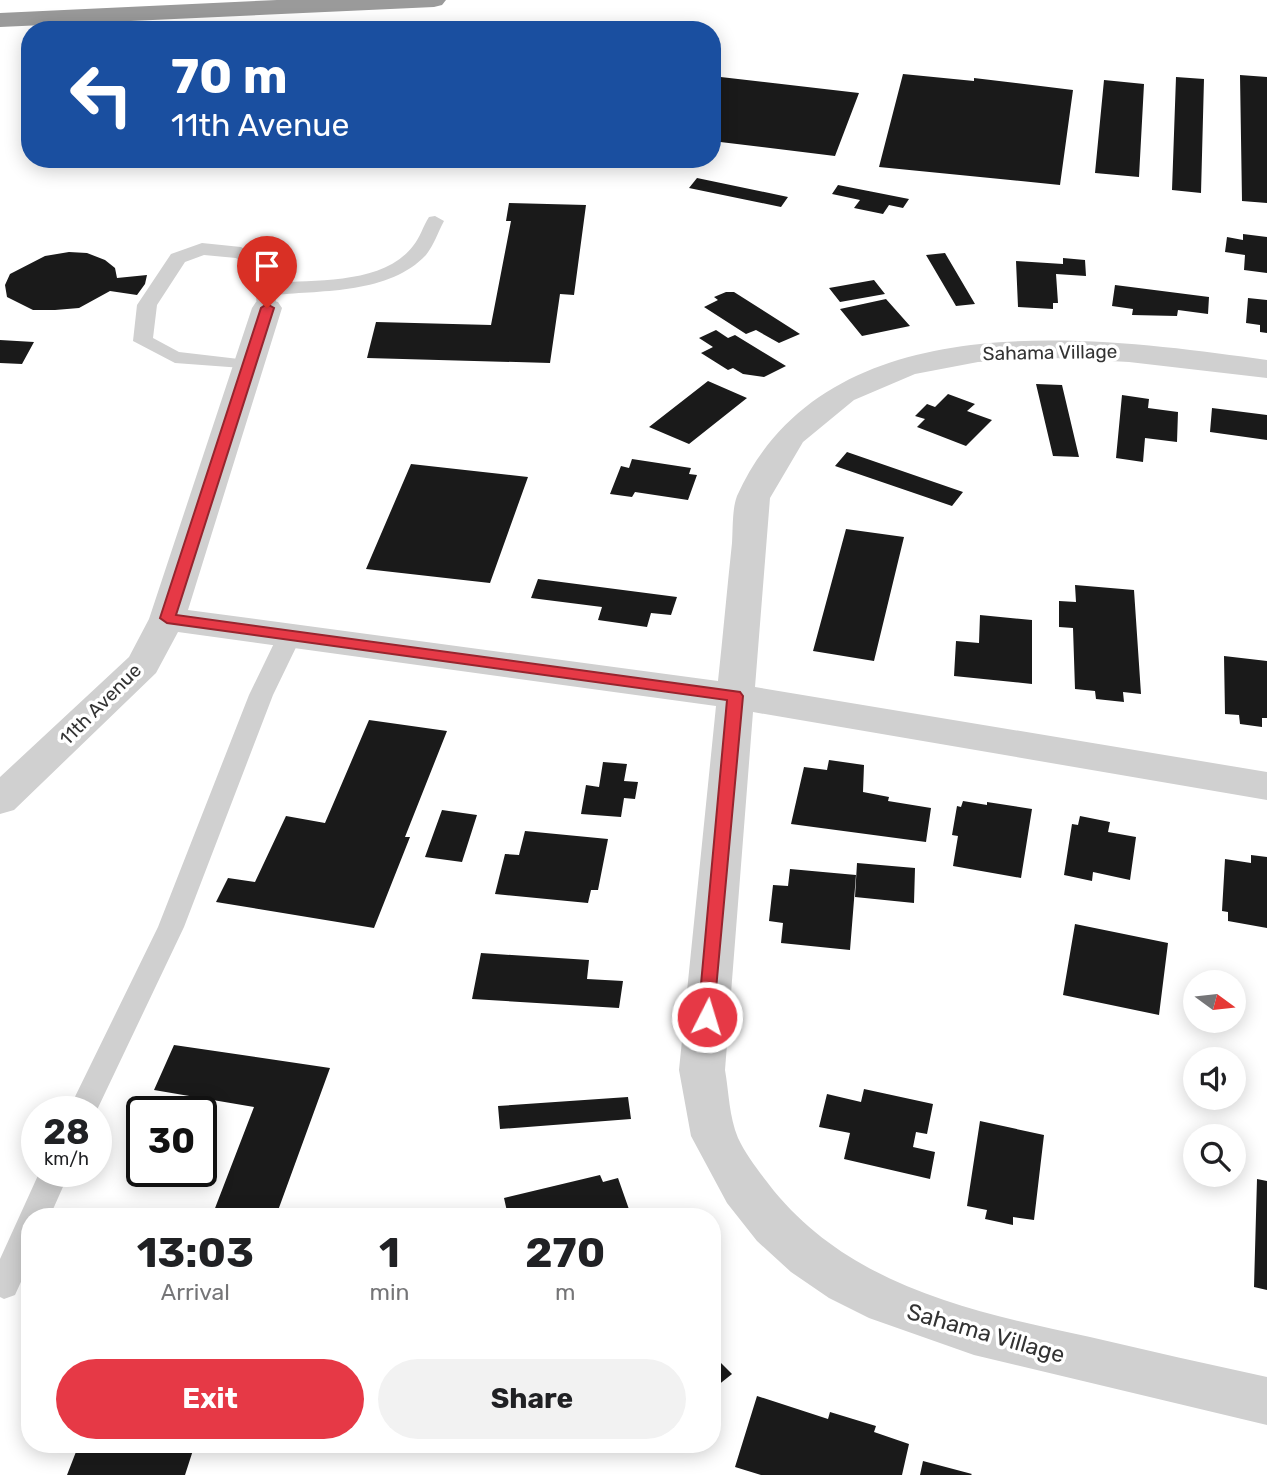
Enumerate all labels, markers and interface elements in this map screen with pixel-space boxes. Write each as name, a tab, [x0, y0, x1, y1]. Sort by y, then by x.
text: 70 m	[171, 47, 288, 105]
icon: left	[56, 49, 147, 140]
text: 11th Avenue	[171, 106, 349, 144]
pin	[237, 236, 297, 308]
icon: arrive	[248, 247, 286, 285]
street label: Sahama Village	[983, 340, 1117, 365]
street label: 11th Avenue	[55, 659, 146, 750]
north arrow	[1183, 970, 1246, 1032]
map controls	[1183, 970, 1246, 1187]
position arrow	[670, 980, 744, 1054]
button: sound	[1183, 1047, 1246, 1110]
speed limit sign: 30	[126, 1096, 217, 1187]
text: 28	[43, 1111, 90, 1153]
button: search	[1183, 1124, 1246, 1187]
text: km/h	[44, 1148, 89, 1170]
text: 13:03	[137, 1228, 254, 1278]
text: 1	[379, 1228, 400, 1278]
text: 270	[525, 1228, 605, 1278]
text: Arrival	[161, 1278, 230, 1306]
text: min	[370, 1278, 410, 1306]
text: m	[555, 1278, 575, 1306]
street label: Sahama Village	[904, 1297, 1068, 1369]
button: Exit	[56, 1359, 364, 1439]
button: Share	[378, 1359, 686, 1439]

